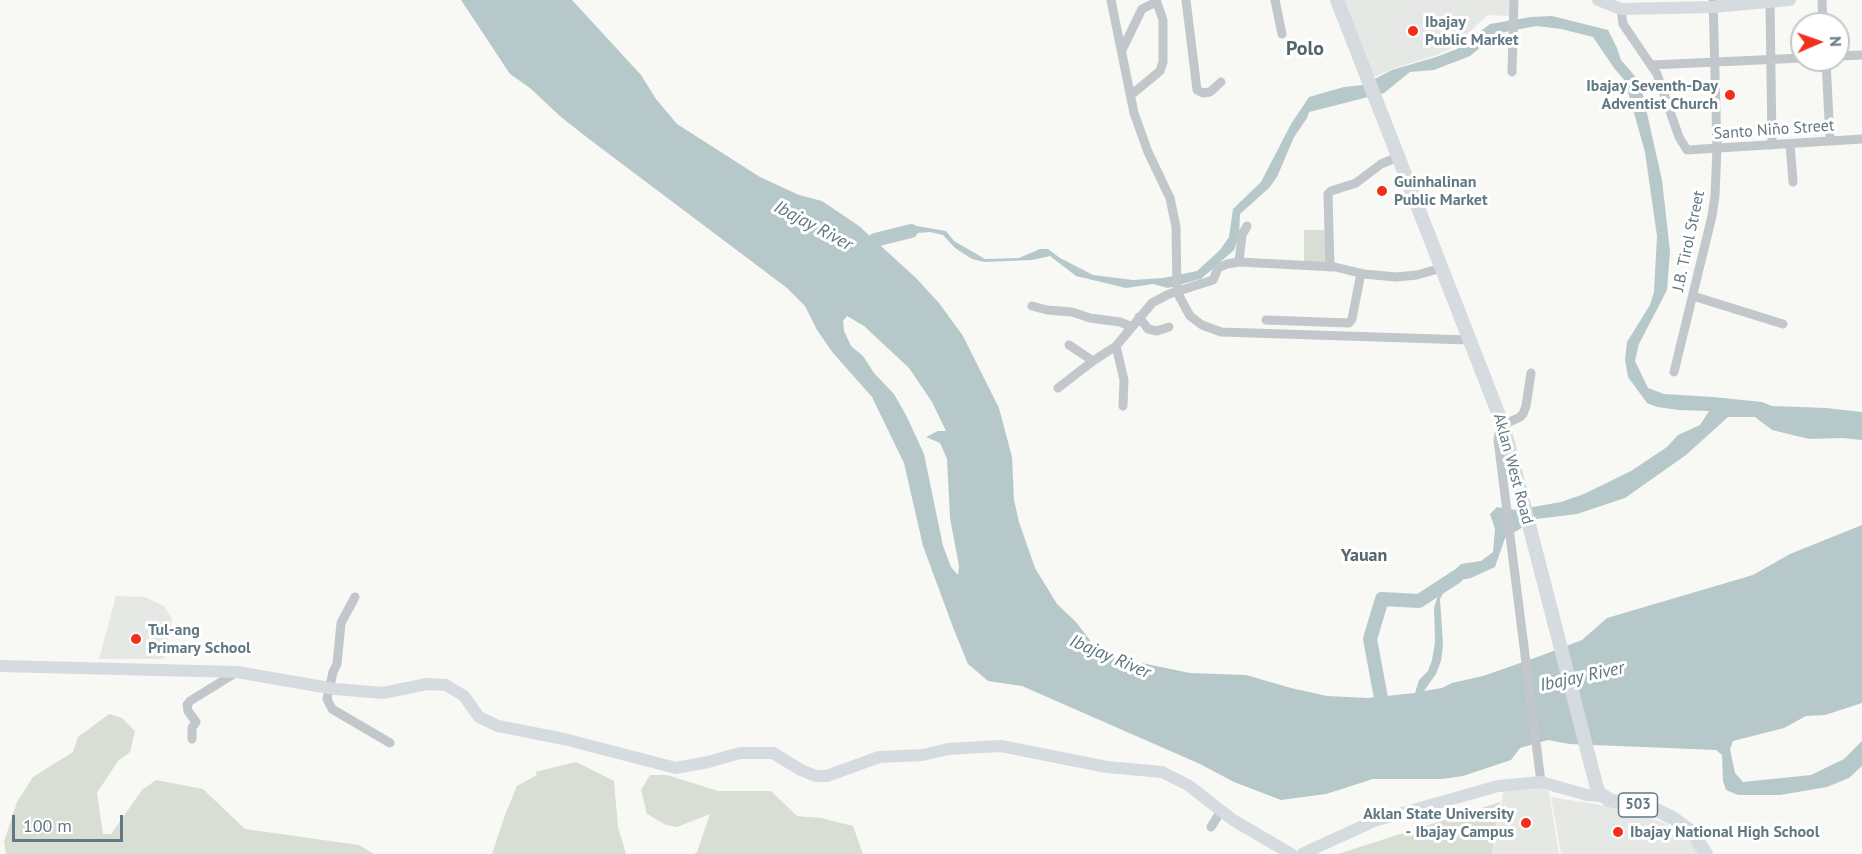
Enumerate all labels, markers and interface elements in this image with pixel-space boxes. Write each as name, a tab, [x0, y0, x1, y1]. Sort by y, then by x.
place label: Ibajay Public Market	[1425, 12, 1519, 50]
north arrow	[1790, 12, 1850, 72]
marker: Ibajay Public Market	[1406, 24, 1420, 38]
text: N	[1826, 36, 1846, 47]
district label: Polo	[1286, 37, 1324, 61]
place label: Ibajay Seventh-Day Adventist Church	[1586, 76, 1718, 114]
marker: Ibajay Seventh-Day Adventist Church	[1723, 88, 1737, 102]
street label: Santo Niño Street	[1713, 116, 1835, 144]
place label: Guinhalinan Public Market	[1394, 172, 1488, 210]
marker: Guinhalinan Public Market	[1375, 184, 1389, 198]
street label: J.B. Tirol Street	[1669, 189, 1709, 293]
water label: Ibajay River	[770, 196, 856, 256]
street label: Aklan West Road	[1489, 412, 1537, 526]
district label: Yauan	[1341, 545, 1387, 567]
place label: Tul-ang Primary School	[148, 620, 251, 658]
water label: Ibajay River	[1066, 630, 1154, 684]
marker: Tul-ang Primary School	[129, 632, 143, 646]
water label: Ibajay River	[1538, 658, 1626, 696]
road number: 503	[1618, 793, 1658, 817]
scale bar	[15, 803, 126, 841]
place label: Aklan State University - Ibajay Campus	[1363, 804, 1514, 842]
text: 100 m	[23, 814, 72, 837]
marker: Aklan State University - Ibajay Campus	[1519, 816, 1533, 830]
place label: Ibajay National High School	[1630, 822, 1819, 842]
marker: Ibajay National High School	[1611, 825, 1625, 839]

